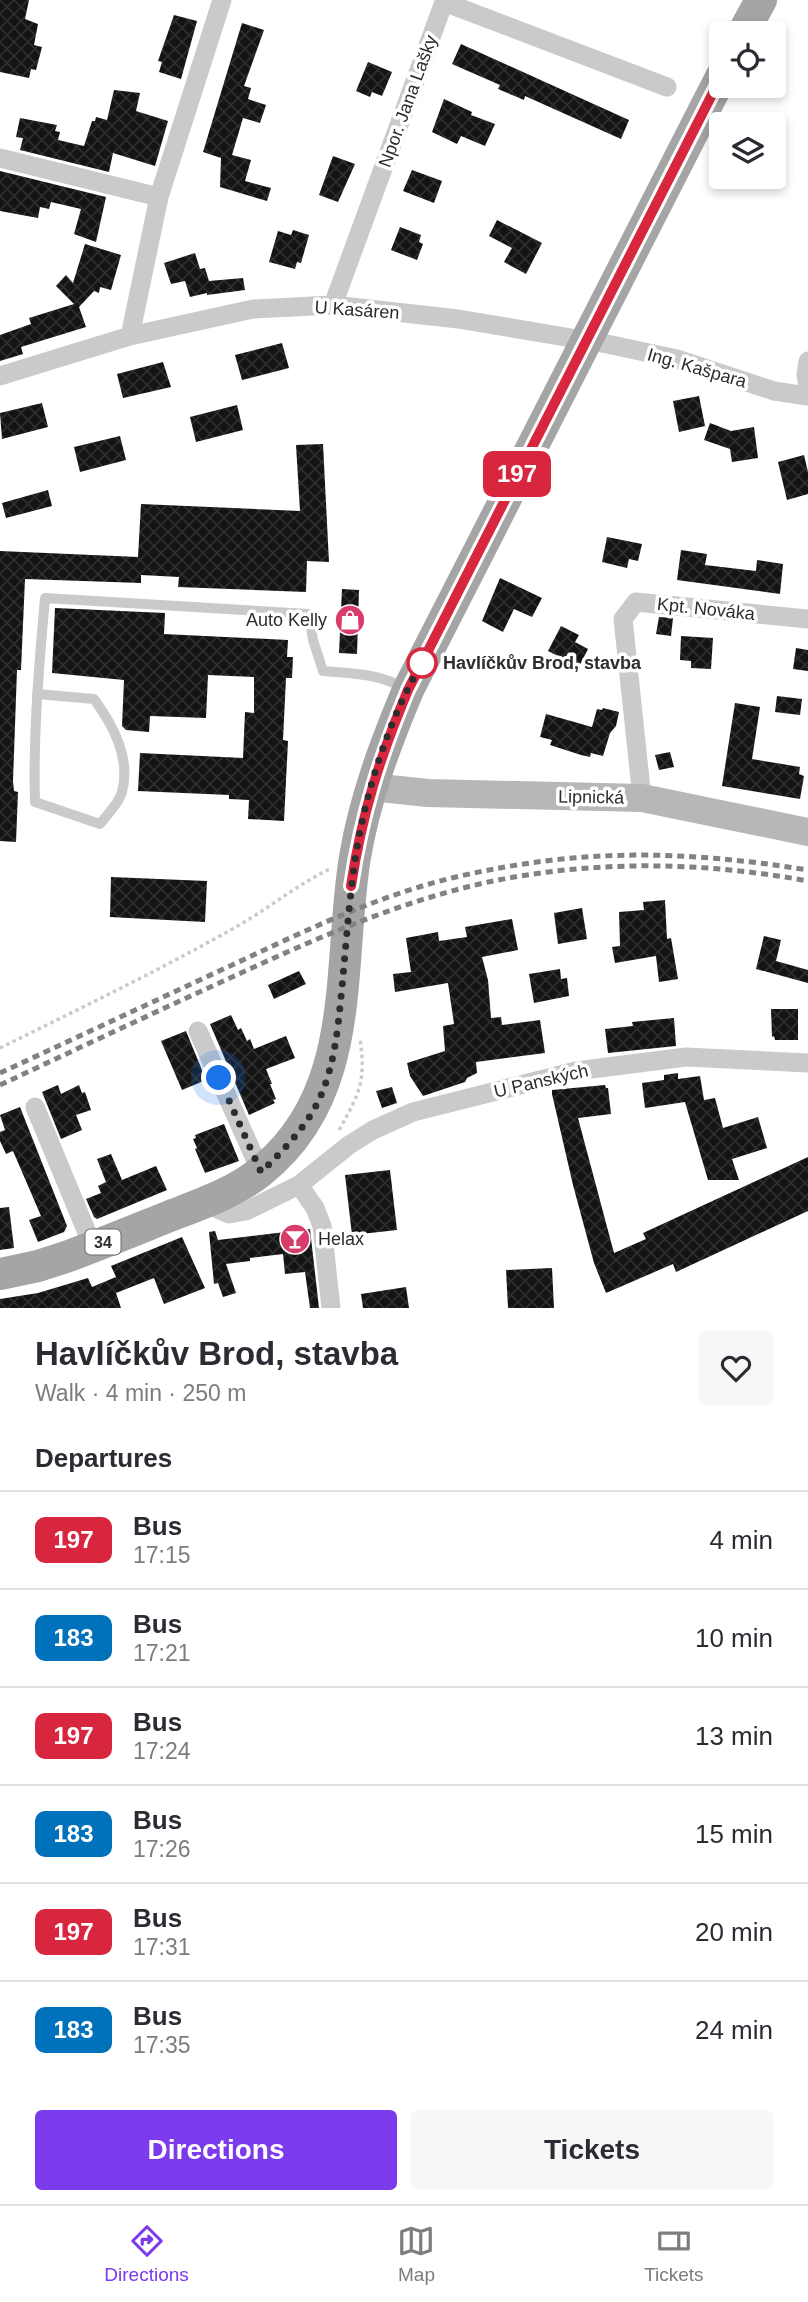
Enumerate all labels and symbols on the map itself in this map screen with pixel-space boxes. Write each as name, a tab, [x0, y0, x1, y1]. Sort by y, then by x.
street label: Npor. Jana Lašky	[375, 32, 441, 170]
street label: U Kasáren	[314, 297, 400, 323]
street label: Ing. Kašpara	[645, 344, 750, 392]
line badge: 197	[477, 451, 557, 497]
street label: Kpt. Nováka	[656, 594, 757, 624]
shop icon: Auto Kelly	[333, 603, 367, 637]
place label: Auto Kelly	[246, 610, 327, 630]
marker: Havlíčkův Brod, stavba	[407, 648, 437, 678]
place label: Havlíčkův Brod, stavba	[443, 653, 642, 673]
street label: Lipnická	[558, 786, 625, 808]
your location	[201, 1060, 236, 1095]
street label: U Panských	[492, 1060, 590, 1102]
bar icon: Helax	[278, 1222, 312, 1256]
place label: Helax	[318, 1229, 364, 1249]
road number: 34	[86, 1230, 120, 1254]

